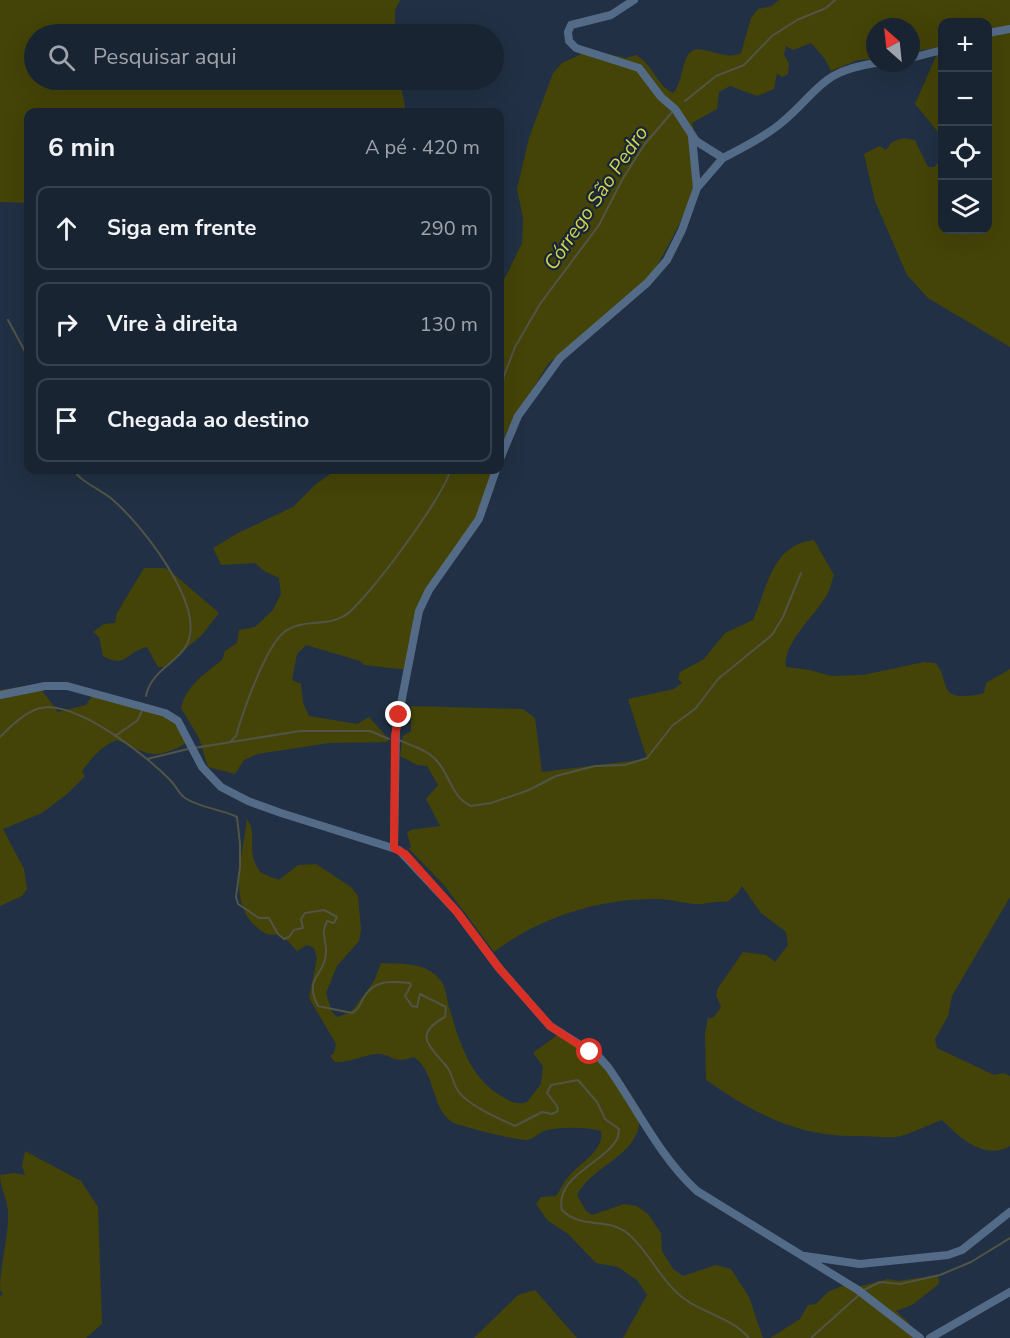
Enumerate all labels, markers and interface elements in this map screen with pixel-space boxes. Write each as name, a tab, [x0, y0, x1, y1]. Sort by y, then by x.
north arrow	[866, 18, 920, 72]
map controls	[938, 18, 992, 234]
button: +	[938, 18, 992, 72]
search box	[24, 24, 504, 90]
icon: search	[45, 41, 78, 74]
text: Pesquisar aqui	[93, 42, 237, 72]
button: −	[938, 72, 992, 126]
water label: Córrego São Pedro	[538, 121, 654, 275]
button: locate	[938, 126, 992, 180]
text: 6 min	[48, 130, 115, 165]
text: A pé · 420 m	[365, 134, 480, 161]
button: layers	[938, 180, 992, 234]
icon: ahead	[50, 212, 83, 245]
text: Siga em frente	[107, 213, 256, 243]
text: 290 m	[420, 215, 478, 242]
icon: right	[50, 308, 83, 341]
text: Vire à direita	[107, 309, 238, 339]
text: 130 m	[420, 311, 478, 338]
icon: arrive	[50, 404, 83, 437]
text: Chegada ao destino	[107, 405, 309, 435]
route end	[385, 701, 411, 727]
route start	[576, 1038, 602, 1064]

